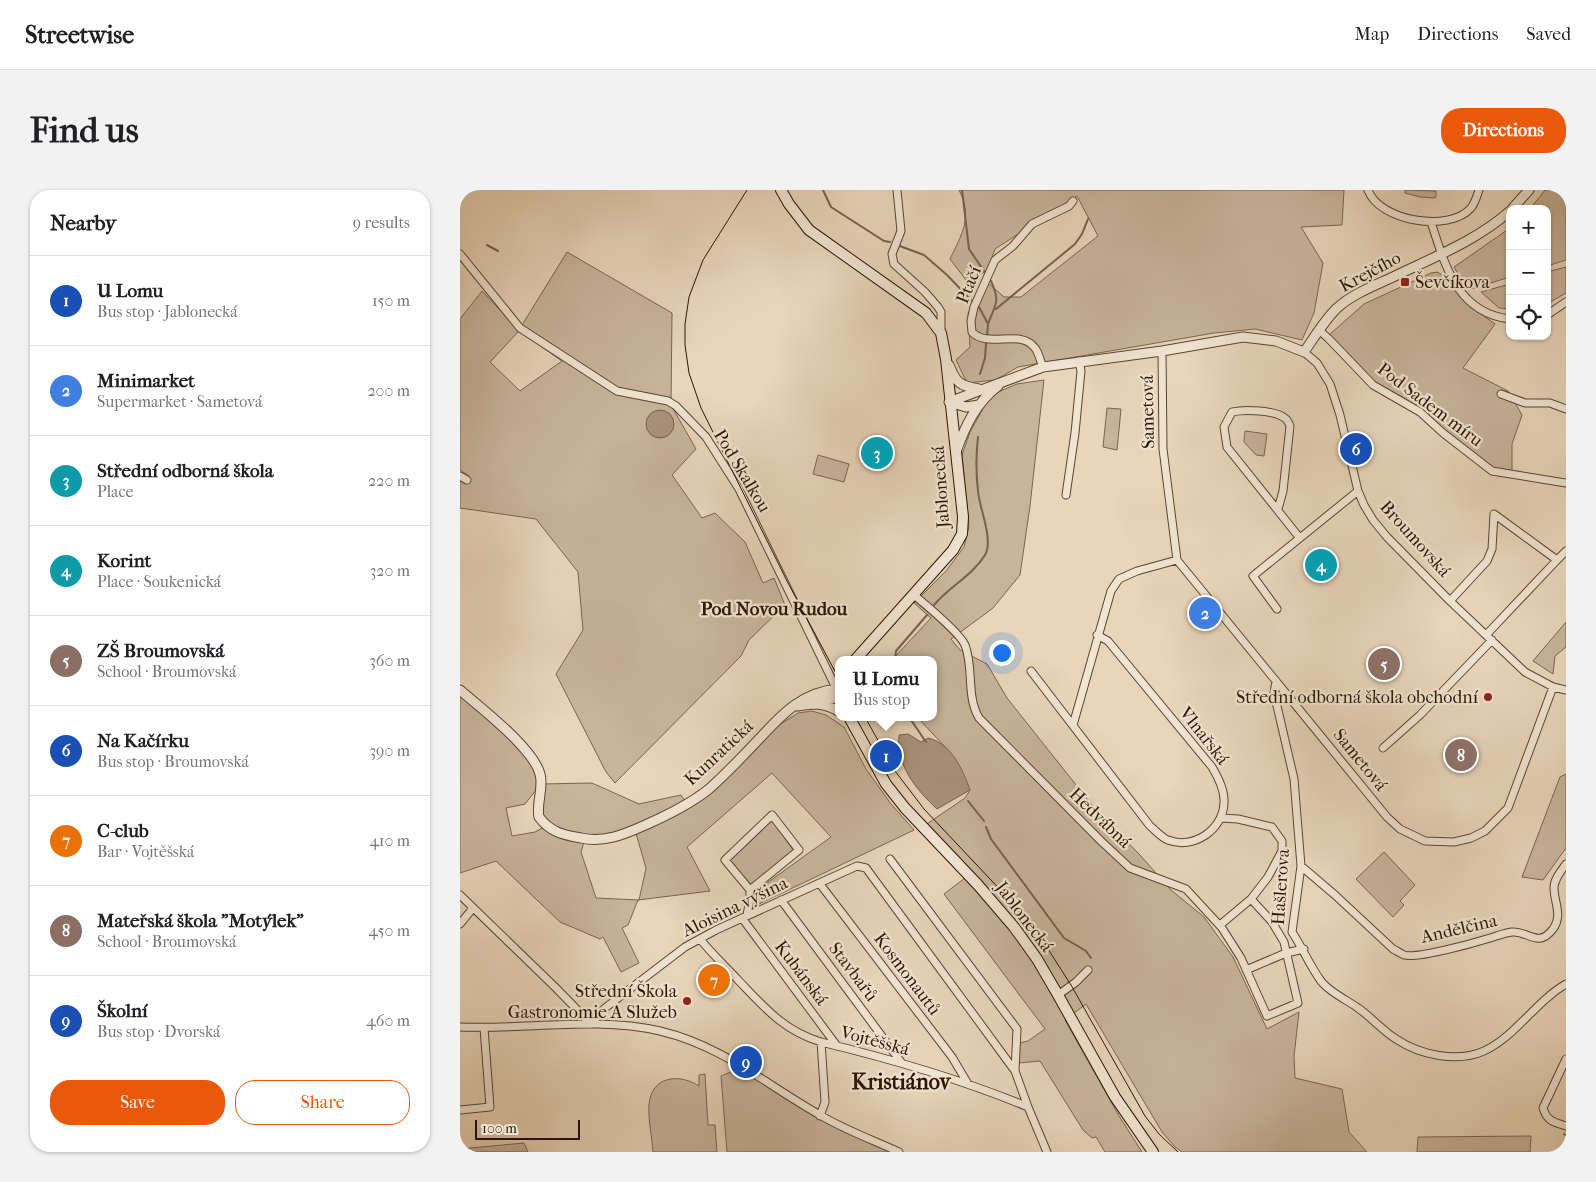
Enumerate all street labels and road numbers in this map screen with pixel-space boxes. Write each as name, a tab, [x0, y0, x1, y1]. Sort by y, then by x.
street label: Krejčího	[1336, 247, 1404, 297]
street label: Ptačí	[952, 262, 986, 307]
street label: Pod Sadem míru	[1373, 359, 1487, 451]
street label: Sametová	[1137, 374, 1159, 449]
street label: Pod Skalkou	[709, 426, 775, 516]
street label: Jablonecká	[928, 444, 954, 531]
street label: Broumovská	[1375, 497, 1455, 582]
street label: Vlnařská	[1174, 702, 1234, 770]
street label: Kunratická	[680, 715, 758, 790]
street label: Sametová	[1329, 725, 1392, 796]
street label: Hedvábná	[1065, 783, 1136, 853]
street label: Hašlerova	[1268, 848, 1294, 926]
street label: Aloisina výšina	[678, 872, 792, 942]
street label: Jablonecká	[990, 876, 1058, 957]
street label: Andělčina	[1418, 910, 1500, 948]
street label: Kosmonautů	[869, 929, 945, 1019]
street label: Kubánská	[770, 937, 832, 1010]
street label: Stavbařů	[824, 938, 882, 1006]
street label: Vojtěšská	[837, 1021, 912, 1060]

